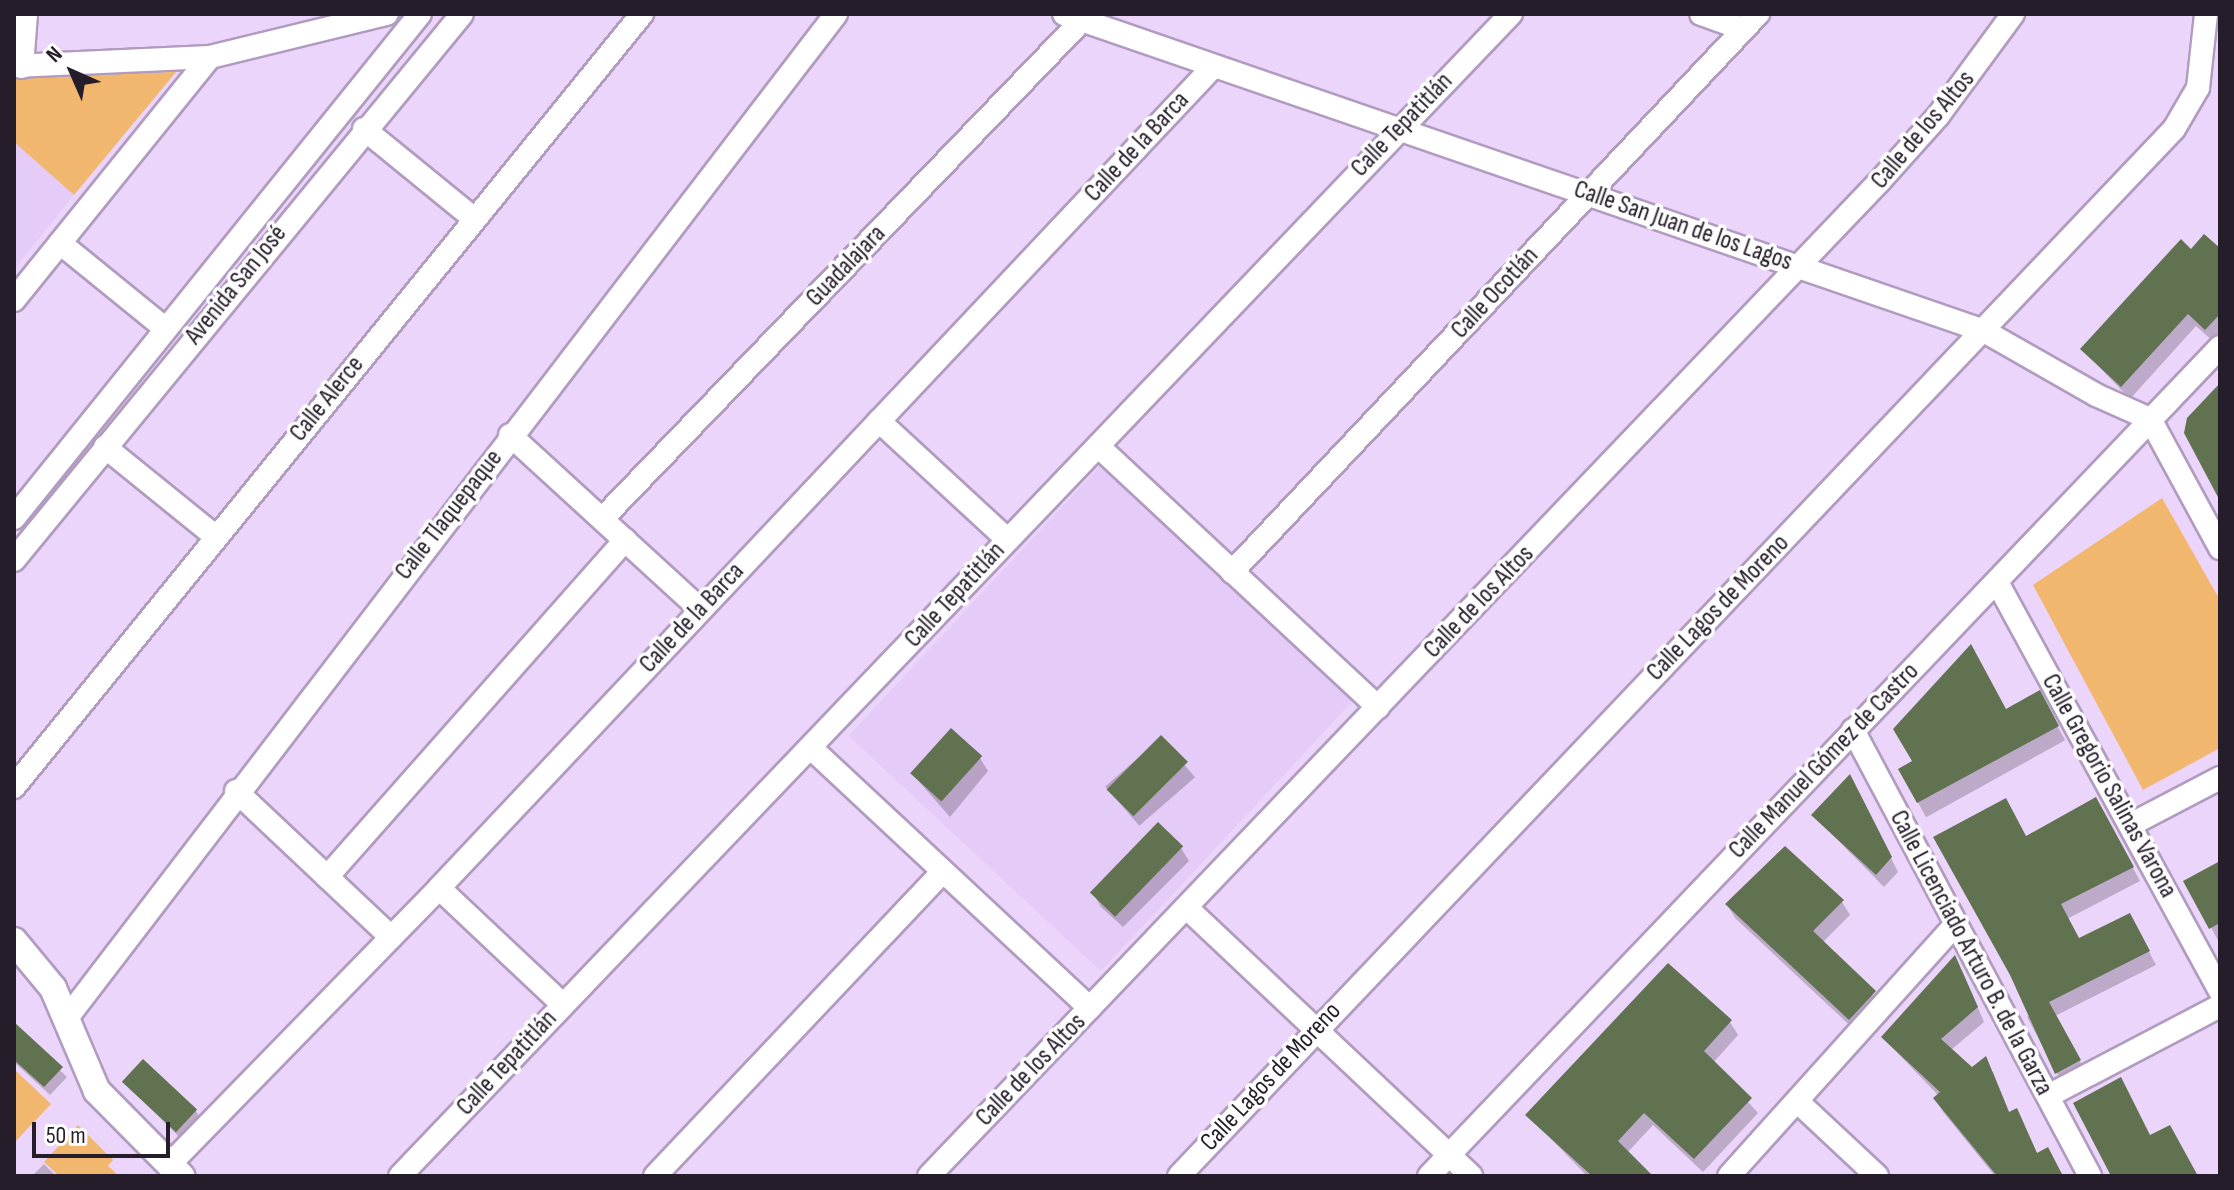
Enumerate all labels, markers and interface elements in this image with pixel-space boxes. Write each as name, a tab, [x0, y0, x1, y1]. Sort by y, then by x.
north arrow	[32, 32, 112, 112]
text: N	[41, 41, 68, 68]
street label: Calle de los Altos	[1864, 64, 1982, 196]
street label: Calle Tepatitlán	[1345, 66, 1459, 184]
street label: Calle de la Barca	[1078, 85, 1196, 209]
street label: Calle San Juan de los Lagos	[1570, 174, 1796, 278]
street label: Avenida San José	[178, 219, 294, 351]
street label: Guadalajara	[800, 219, 892, 313]
street label: Calle Ocotlán	[1445, 241, 1545, 345]
street label: Calle Alerce	[283, 350, 371, 448]
street label: Calle Tlaquepaque	[388, 444, 510, 586]
street label: Calle Lagos de Moreno	[1640, 528, 1796, 688]
street label: Calle Tepatitlán	[898, 536, 1012, 654]
street label: Calle de los Altos	[1417, 539, 1541, 665]
street label: Calle de la Barca	[633, 556, 751, 680]
street label: Calle Manuel Gómez de Castro	[1722, 656, 1926, 866]
street label: Calle Gregorio Salinas Varona	[2034, 669, 2184, 903]
street label: Calle Licenciado Arturo B. de la Garza	[1883, 805, 2059, 1101]
street label: Calle Lagos de Moreno	[1194, 996, 1348, 1158]
street label: Calle Tepatitlán	[450, 1004, 564, 1122]
street label: Calle de los Altos	[969, 1007, 1093, 1133]
scale bar	[36, 1106, 174, 1156]
text: 50 m	[46, 1121, 86, 1150]

